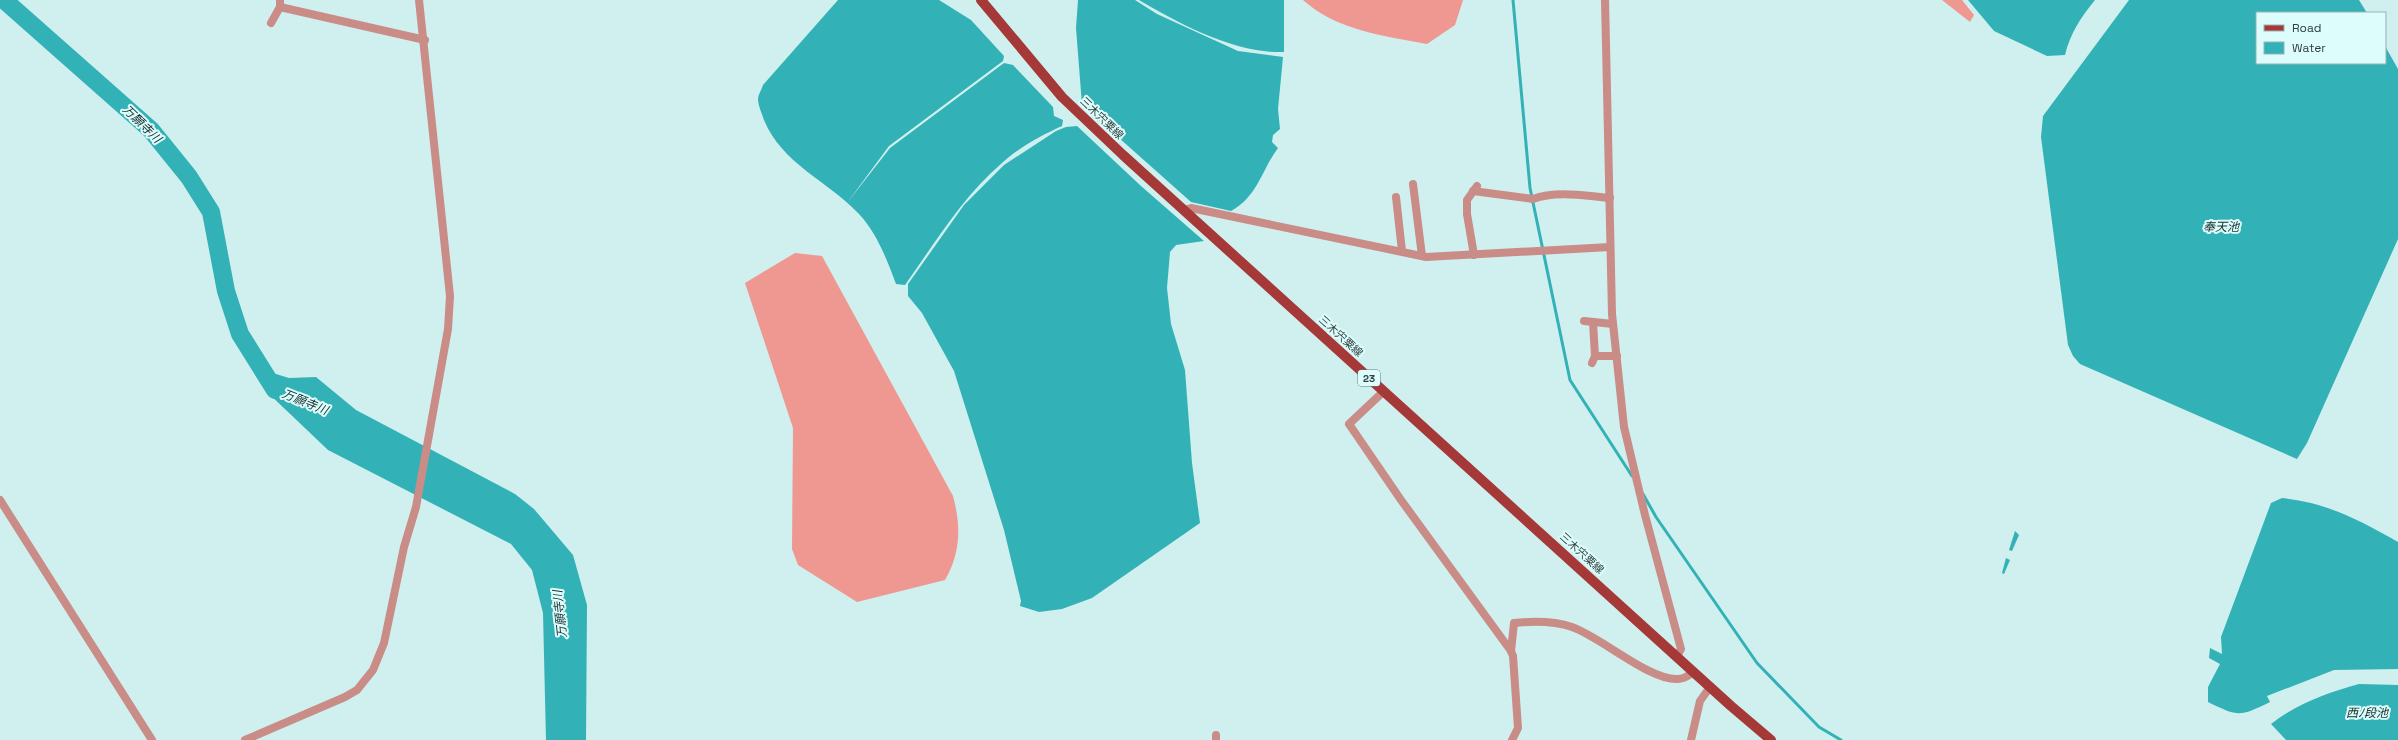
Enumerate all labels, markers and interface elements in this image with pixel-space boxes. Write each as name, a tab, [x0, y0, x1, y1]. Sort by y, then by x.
legend	[2256, 12, 2386, 64]
text: Road	[2292, 20, 2321, 36]
text: Water	[2292, 40, 2326, 56]
street label: 三木宍粟線	[1077, 94, 1127, 142]
water label: 万願寺川	[119, 102, 166, 148]
water label: 奉天池	[2203, 219, 2240, 235]
street label: 三木宍粟線	[1316, 312, 1366, 360]
road number: 23	[1358, 370, 1380, 386]
water label: 万願寺川	[280, 386, 332, 419]
street label: 三木宍粟線	[1557, 529, 1607, 577]
water label: 万願寺川	[549, 587, 570, 639]
water label: 西ﾉ段池	[2346, 705, 2389, 721]

